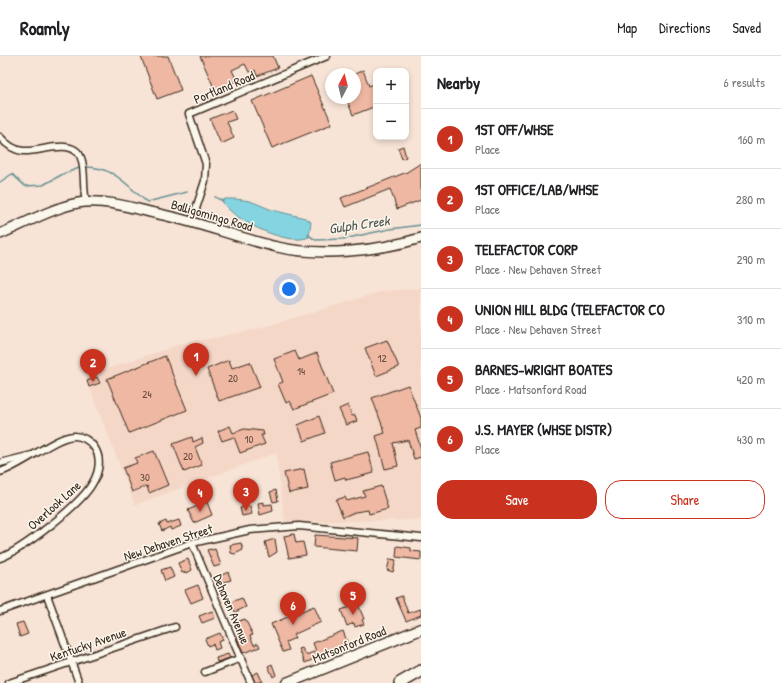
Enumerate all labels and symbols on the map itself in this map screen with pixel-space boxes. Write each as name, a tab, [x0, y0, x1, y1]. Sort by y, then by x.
street label: Portland Road	[191, 66, 257, 108]
north arrow	[325, 68, 361, 104]
street label: Balligomingo Road	[169, 195, 255, 235]
water label: Gulph Creek	[327, 210, 392, 239]
your location	[279, 279, 299, 299]
pin: 1	[183, 343, 209, 376]
pin: 2	[80, 349, 106, 382]
house number: 12	[377, 351, 387, 365]
house number: 14	[297, 364, 305, 378]
house number: 20	[228, 371, 238, 385]
house number: 24	[142, 387, 152, 401]
house number: 10	[245, 432, 254, 446]
house number: 20	[183, 449, 193, 463]
house number: 30	[140, 470, 150, 484]
street label: Overlook Lane	[23, 476, 85, 534]
pin: 3	[233, 478, 259, 511]
pin: 4	[187, 479, 213, 512]
street label: New Dehaven Street	[121, 519, 215, 565]
street label: Dehaven Avenue	[209, 571, 255, 647]
pin: 5	[340, 582, 366, 615]
pin: 6	[280, 592, 306, 625]
street label: Matsonford Road	[310, 621, 388, 667]
street label: Kentucky Avenue	[48, 623, 128, 665]

